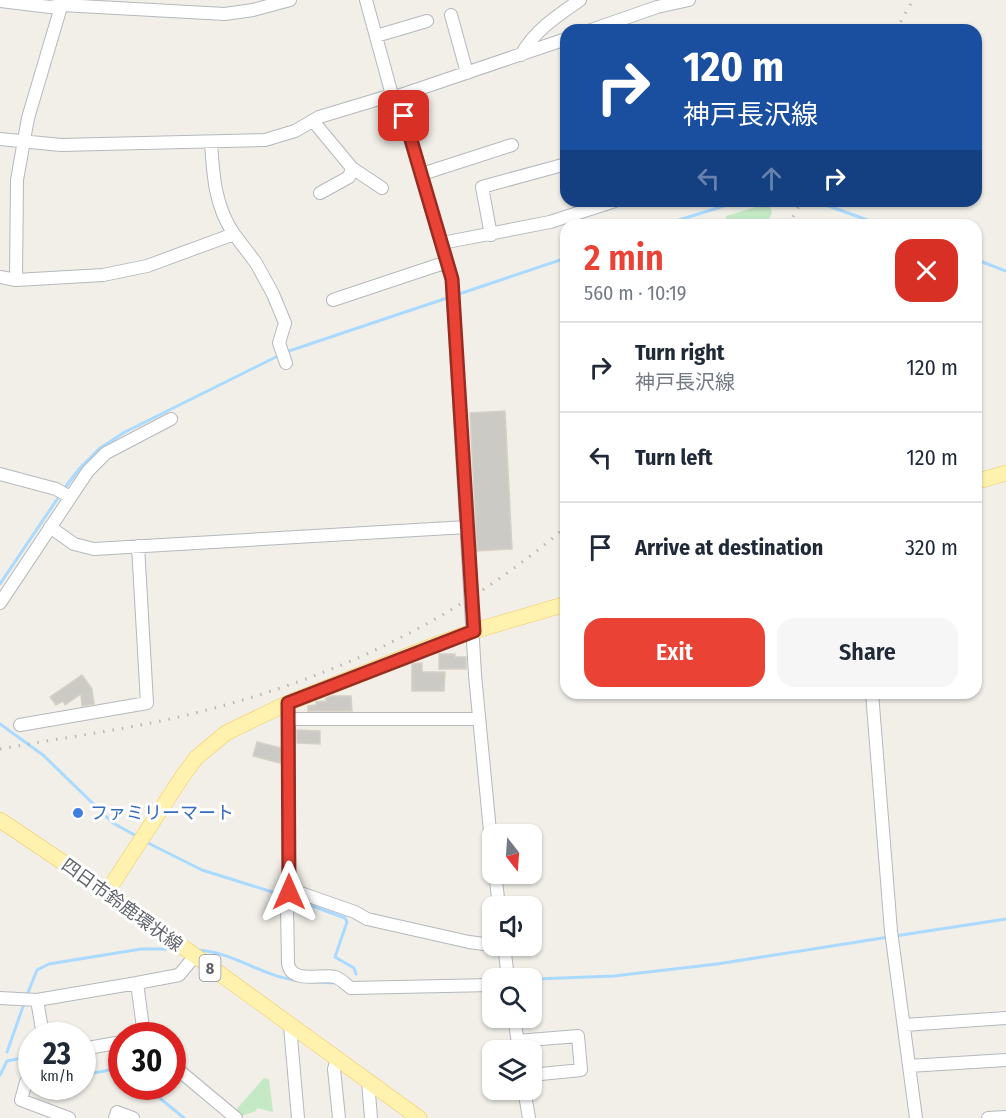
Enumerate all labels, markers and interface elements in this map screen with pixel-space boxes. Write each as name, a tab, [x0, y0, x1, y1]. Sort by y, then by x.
text: 120 m	[683, 42, 784, 92]
icon: right	[584, 48, 662, 126]
pin	[378, 90, 429, 141]
icon: arrive	[387, 99, 420, 132]
text: 神戸長沢線	[683, 99, 818, 131]
icon: left	[692, 162, 725, 195]
icon: ahead	[755, 162, 788, 195]
icon: right	[818, 162, 851, 195]
text: 2 min	[584, 236, 664, 280]
button: close	[895, 239, 958, 302]
text: 560 m · 10:19	[584, 281, 686, 305]
text: Turn right	[635, 339, 724, 366]
icon: right	[584, 351, 617, 384]
text: 120 m	[906, 354, 958, 381]
text: 神戸長沢線	[635, 370, 735, 394]
icon: left	[584, 441, 617, 474]
text: Turn left	[635, 444, 713, 471]
text: 120 m	[906, 444, 958, 471]
icon: arrive	[584, 531, 617, 564]
text: Arrive at destination	[635, 534, 823, 561]
text: 320 m	[905, 534, 958, 561]
button: Exit	[584, 618, 765, 687]
button: Share	[777, 618, 958, 687]
place label: ファミリーマート	[90, 802, 234, 824]
marker: ファミリーマート	[71, 806, 85, 820]
north arrow	[482, 824, 542, 884]
map controls	[482, 824, 542, 1100]
street label: 四日市鈴鹿環状線	[57, 854, 187, 956]
position arrow	[257, 860, 321, 924]
button: sound	[482, 896, 542, 956]
road number: 8	[200, 955, 220, 981]
button: search	[482, 968, 542, 1028]
speed limit sign: 30	[108, 1022, 186, 1100]
text: 23	[43, 1036, 71, 1072]
button: layers	[482, 1040, 542, 1100]
text: km/h	[40, 1067, 74, 1085]

